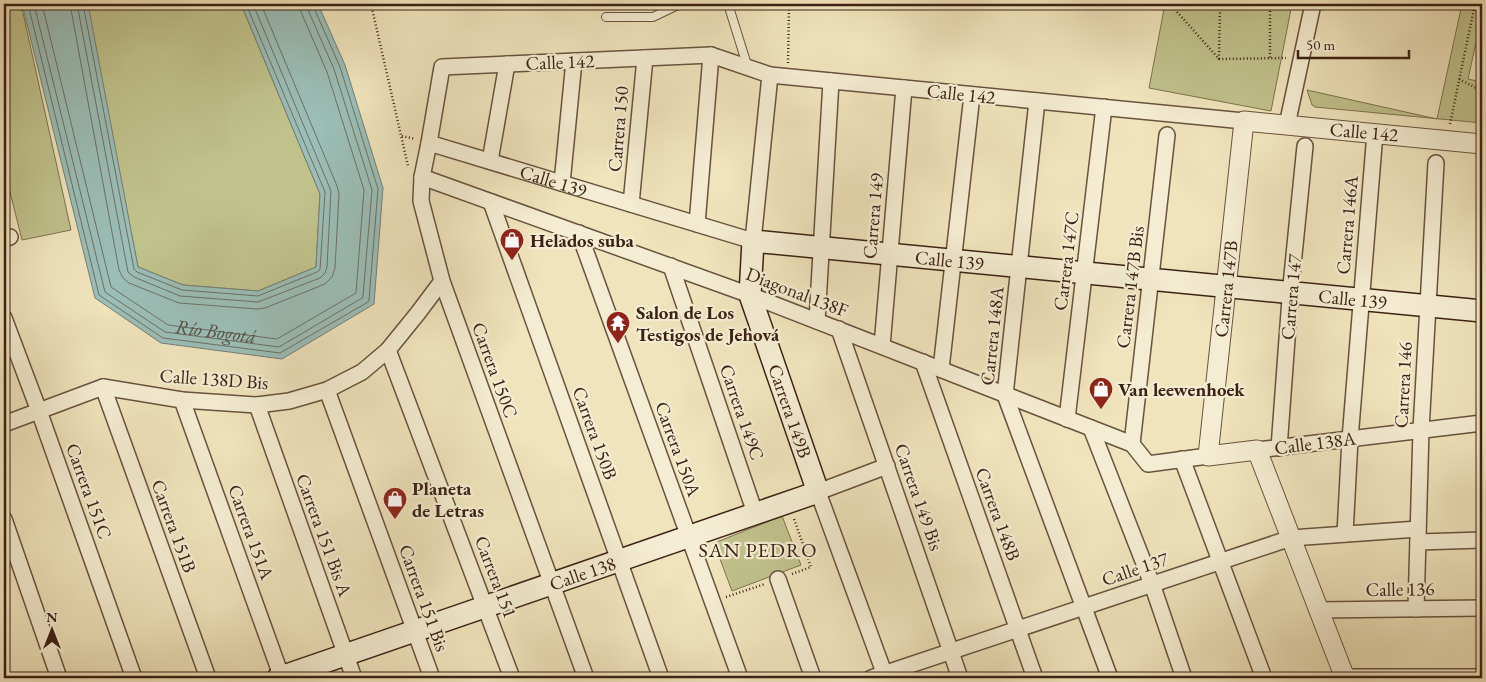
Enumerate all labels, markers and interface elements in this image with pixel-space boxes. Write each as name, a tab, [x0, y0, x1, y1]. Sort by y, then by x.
scale bar	[1298, 28, 1410, 60]
text: 50 m	[1306, 35, 1335, 54]
street label: Calle 142	[525, 48, 595, 76]
street label: Calle 142	[925, 78, 997, 110]
street label: Carrera 150	[602, 85, 634, 173]
street label: Calle 142	[1329, 117, 1399, 147]
street label: Calle 139	[517, 159, 590, 203]
street label: Carrera 149	[857, 172, 889, 260]
street label: Carrera 146A	[1330, 174, 1364, 276]
street label: Carrera 147C	[1048, 210, 1084, 312]
street label: Carrera 147B Bis	[1110, 224, 1150, 350]
shop icon: Helados suba	[499, 227, 525, 261]
place label: Helados suba	[530, 228, 635, 253]
street label: Carrera 147B	[1208, 239, 1244, 339]
street label: Calle 139	[914, 244, 985, 276]
street label: Carrera 147	[1275, 252, 1307, 341]
street label: Diagonal 138F	[742, 261, 852, 323]
street label: Calle 139	[1317, 283, 1388, 314]
street label: Carrera 148A	[974, 284, 1010, 387]
place label: Salon de Los Testigos de Jehová	[636, 300, 780, 347]
temple icon: Salon de Los Testigos de Jehová	[605, 310, 631, 344]
water label: Río Bogotá	[174, 313, 258, 349]
street label: Carrera 150C	[466, 319, 524, 421]
street label: Carrera 146	[1388, 341, 1418, 429]
street label: Carrera 149C	[714, 361, 770, 463]
street label: Carrera 149B	[762, 361, 818, 461]
street label: Calle 138D Bis	[159, 363, 269, 395]
shop icon: Van leewenhoek	[1088, 376, 1114, 410]
place label: Van leewenhoek	[1118, 377, 1245, 402]
street label: Carrera 150B	[567, 383, 623, 483]
street label: Carrera 150A	[649, 398, 707, 501]
street label: Calle 138A	[1273, 425, 1358, 460]
street label: Carrera 151C	[60, 440, 118, 542]
street label: Carrera 149 Bis	[889, 440, 949, 554]
street label: Carrera 148B	[970, 464, 1026, 564]
street label: Carrera 151 Bis A	[290, 470, 358, 601]
street label: Carrera 151B	[146, 476, 202, 576]
place label: Planeta de Letras	[412, 476, 484, 523]
street label: Carrera 151A	[222, 481, 280, 584]
shop icon: Planeta de Letras	[382, 486, 408, 520]
street label: Carrera 151	[469, 532, 523, 622]
district label: SAN PEDRO	[699, 537, 817, 563]
street label: Carrera 151 Bis	[393, 541, 455, 655]
street label: Calle 137	[1098, 546, 1172, 592]
street label: Calle 138	[546, 550, 619, 596]
street label: Calle 136	[1365, 576, 1435, 602]
north arrow	[28, 604, 78, 654]
text: N	[46, 608, 58, 626]

